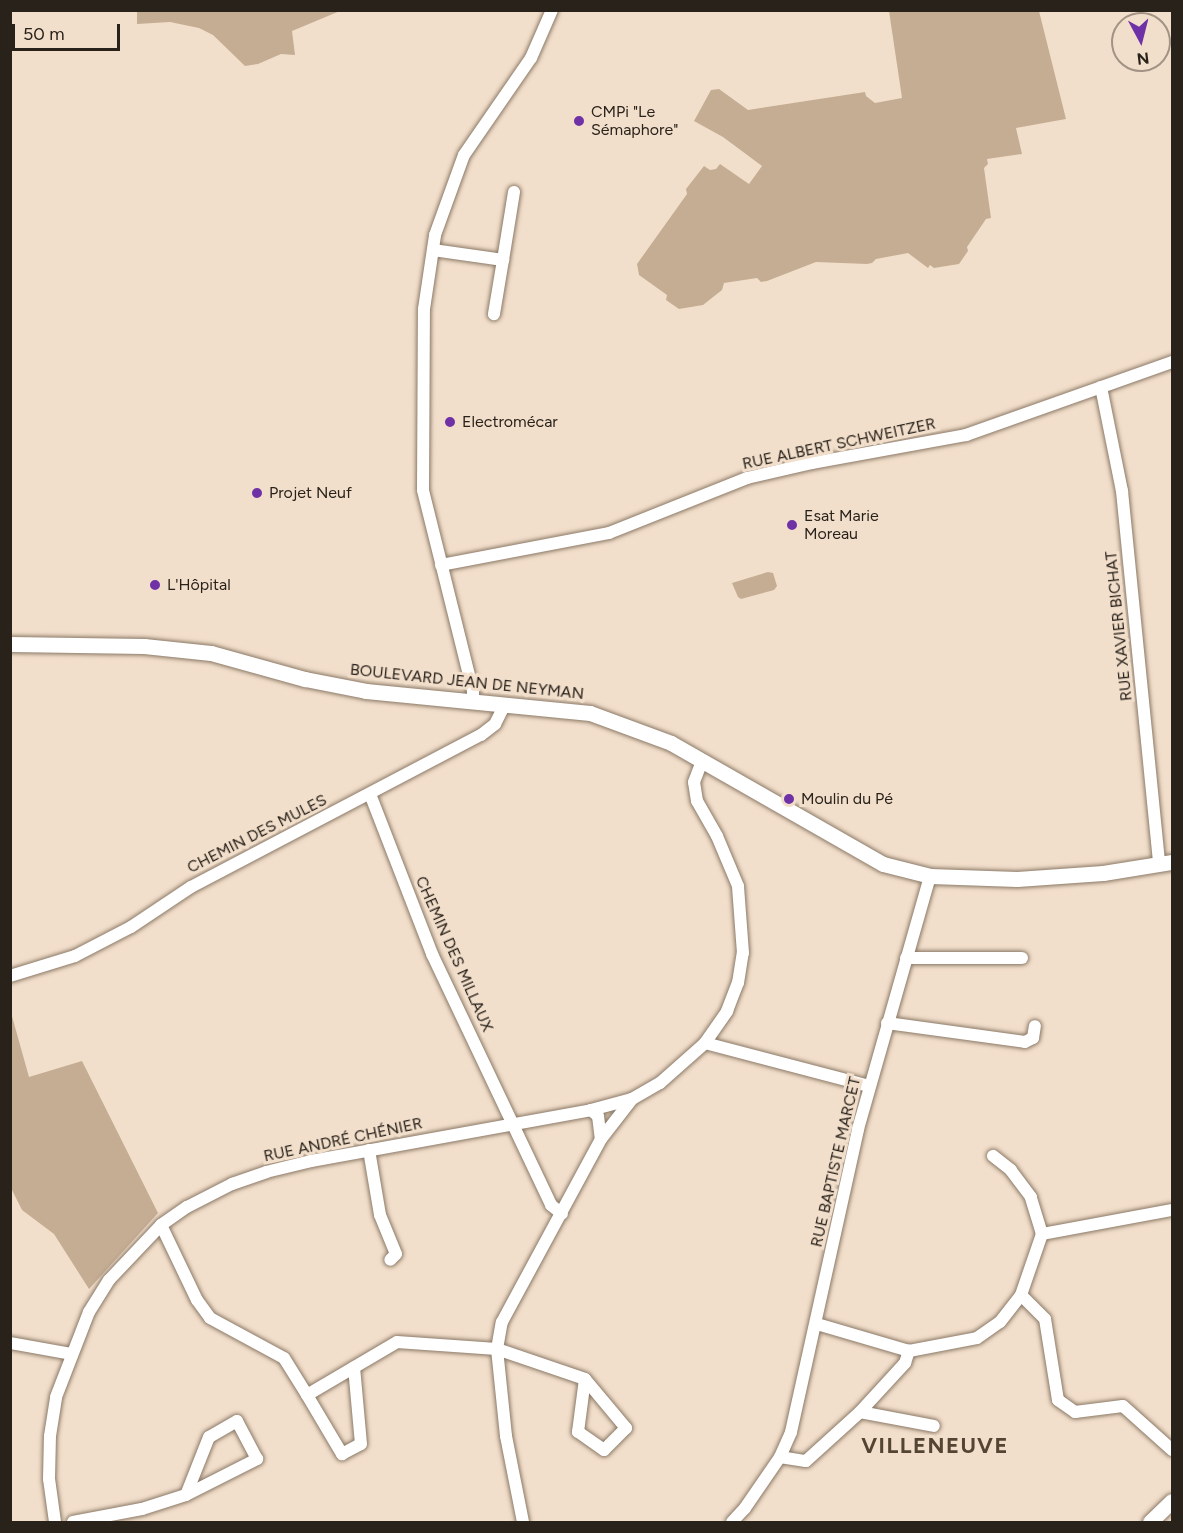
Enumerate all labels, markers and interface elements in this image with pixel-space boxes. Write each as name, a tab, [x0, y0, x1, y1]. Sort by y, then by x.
scale bar	[15, 12, 123, 50]
north arrow	[1111, 12, 1171, 72]
text: 50 m	[23, 23, 65, 45]
text: N	[1136, 48, 1150, 69]
place label: CMPi "Le Sémaphore"	[591, 102, 678, 140]
marker: CMPi "Le Sémaphore"	[572, 114, 586, 128]
place label: Electromécar	[462, 412, 558, 432]
street label: RUE ALBERT SCHWEITZER	[741, 414, 937, 474]
marker: Electromécar	[443, 415, 457, 429]
place label: Projet Neuf	[269, 483, 352, 503]
marker: Projet Neuf	[250, 486, 264, 500]
place label: Esat Marie Moreau	[804, 506, 879, 544]
marker: Esat Marie Moreau	[785, 518, 799, 532]
street label: RUE XAVIER BICHAT	[1102, 550, 1136, 702]
place label: L'Hôpital	[167, 575, 231, 595]
marker: L'Hôpital	[148, 578, 162, 592]
street label: BOULEVARD JEAN DE NEYMAN	[349, 660, 585, 704]
place label: Moulin du Pé	[801, 789, 893, 809]
street label: CHEMIN DES MULES	[184, 790, 330, 878]
marker: Moulin du Pé	[782, 792, 796, 806]
street label: CHEMIN DES MILLAUX	[411, 873, 497, 1035]
street label: RUE BAPTISTE MARCET	[807, 1075, 865, 1249]
street label: RUE ANDRÉ CHÉNIER	[262, 1114, 424, 1166]
district label: VILLENEUVE	[861, 1433, 1009, 1459]

